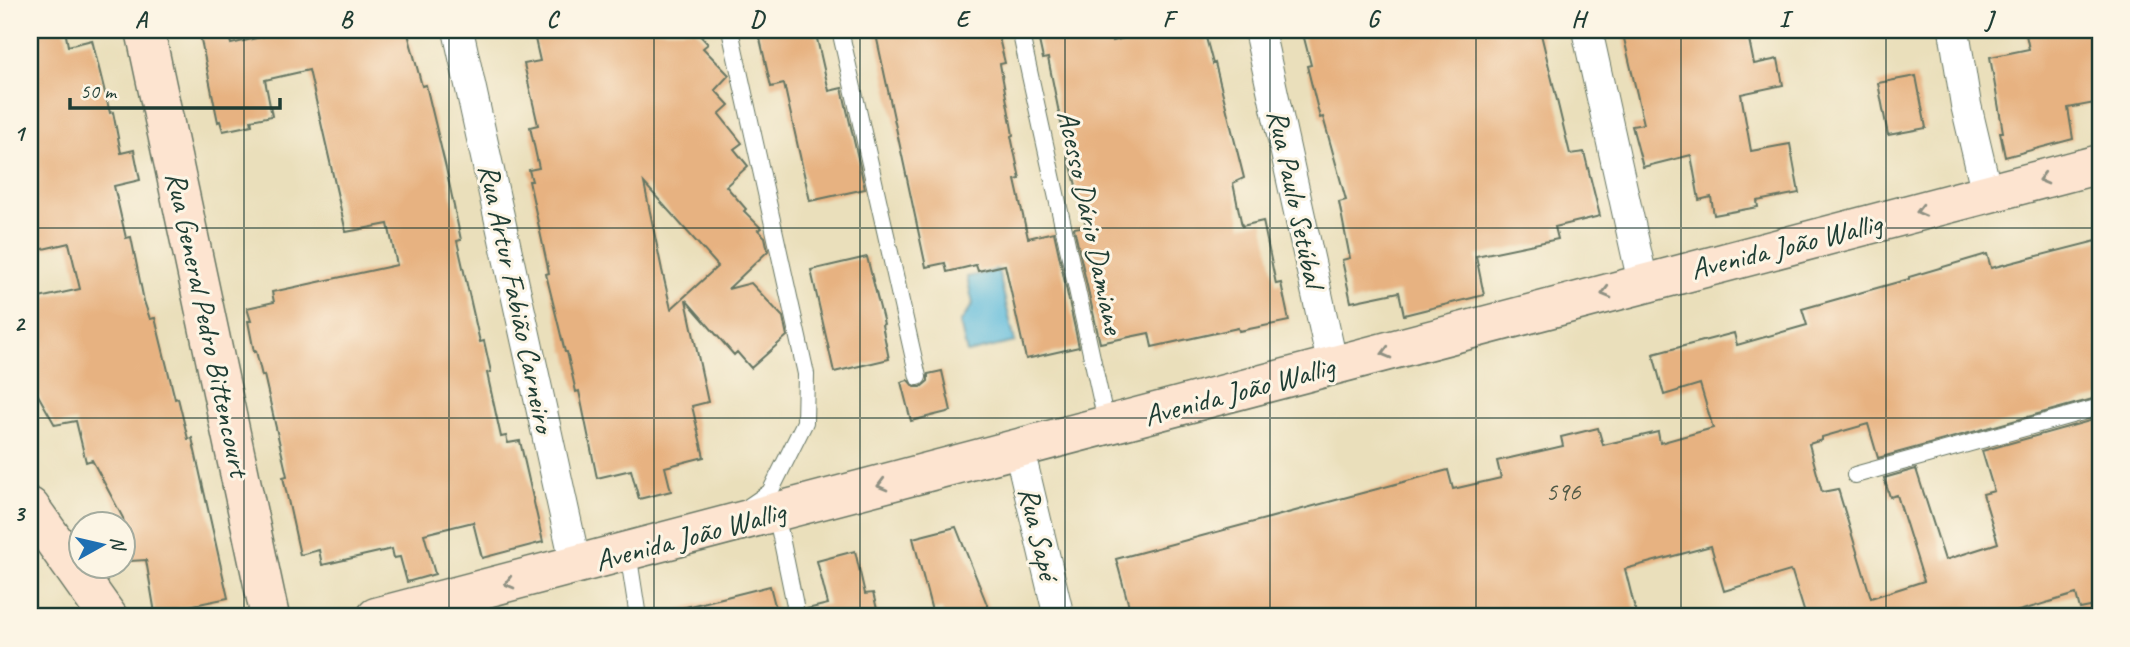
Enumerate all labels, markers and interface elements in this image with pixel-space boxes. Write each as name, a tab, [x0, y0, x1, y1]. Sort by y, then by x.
text: A	[135, 5, 149, 34]
text: B	[340, 5, 354, 34]
text: C	[547, 5, 561, 34]
text: D	[750, 5, 766, 34]
text: E	[956, 5, 972, 34]
text: F	[1163, 5, 1179, 34]
text: G	[1367, 5, 1382, 34]
text: H	[1571, 5, 1589, 34]
text: I	[1779, 5, 1794, 34]
text: J	[1983, 5, 1996, 34]
scale bar	[70, 66, 280, 110]
text: 50 m	[80, 78, 118, 104]
street label: Rua Paulo Setúbal	[1259, 106, 1334, 295]
street label: Acesso Dário Damiane	[1049, 107, 1134, 339]
text: 1	[14, 119, 27, 148]
street label: Rua Artur Fabião Carneiro	[470, 161, 565, 439]
street label: Rua General Pedro Bittencourt	[157, 168, 260, 483]
one-way arrow	[2038, 171, 2050, 185]
street label: Avenida João Wallig	[1687, 203, 1888, 288]
one-way arrow	[1915, 203, 1927, 217]
one-way arrow	[1600, 285, 1612, 299]
text: 2	[14, 309, 27, 338]
one-way arrow	[1380, 344, 1392, 359]
street label: Avenida João Wallig	[1140, 347, 1341, 435]
house number: 596	[1545, 475, 1582, 508]
one-way arrow	[876, 477, 888, 491]
street label: Rua Sapé	[1010, 483, 1069, 587]
street label: Avenida João Wallig	[591, 492, 792, 580]
text: 3	[14, 499, 27, 528]
north arrow	[66, 510, 136, 580]
text: N	[105, 535, 131, 553]
one-way arrow	[504, 575, 516, 589]

